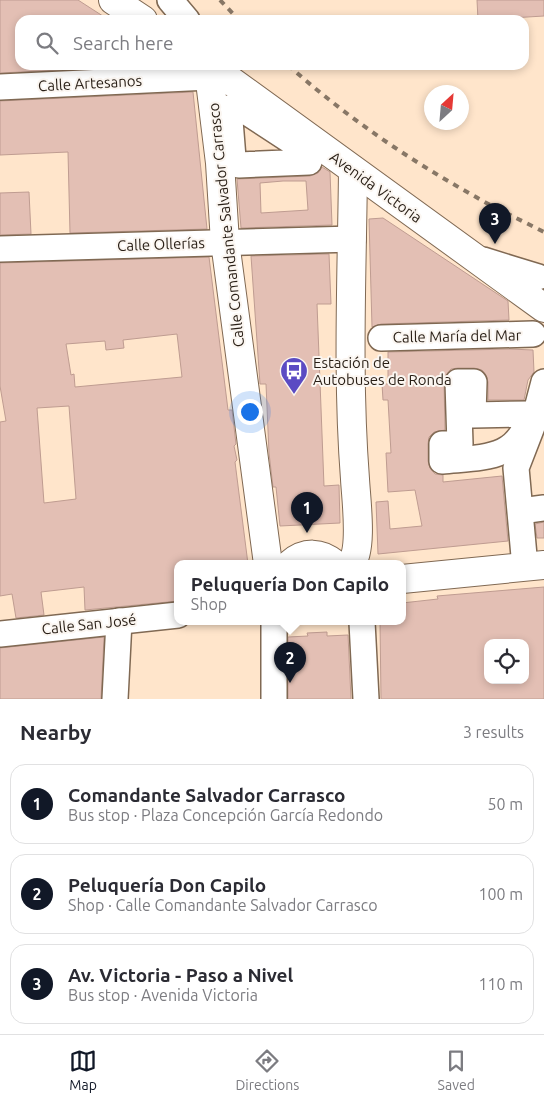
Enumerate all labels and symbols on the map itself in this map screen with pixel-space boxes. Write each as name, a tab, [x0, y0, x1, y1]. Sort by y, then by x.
street label: Calle Artesanos	[38, 72, 142, 94]
north arrow	[424, 85, 469, 130]
street label: Calle Comandante Salvador Carrasco	[205, 102, 247, 348]
street label: Avenida Victoria	[327, 148, 425, 226]
pin: 3	[479, 203, 511, 244]
street label: Calle Ollerías	[117, 234, 205, 254]
street label: Calle María del Mar	[393, 326, 522, 346]
place label: Estación de Autobuses de Ronda	[313, 354, 452, 388]
bus stop icon: Estación de Autobuses de Ronda	[279, 356, 309, 395]
your location	[237, 399, 263, 425]
pin: 1	[291, 492, 323, 533]
street label: Calle San José	[41, 611, 137, 637]
pin: 2	[274, 642, 306, 683]

